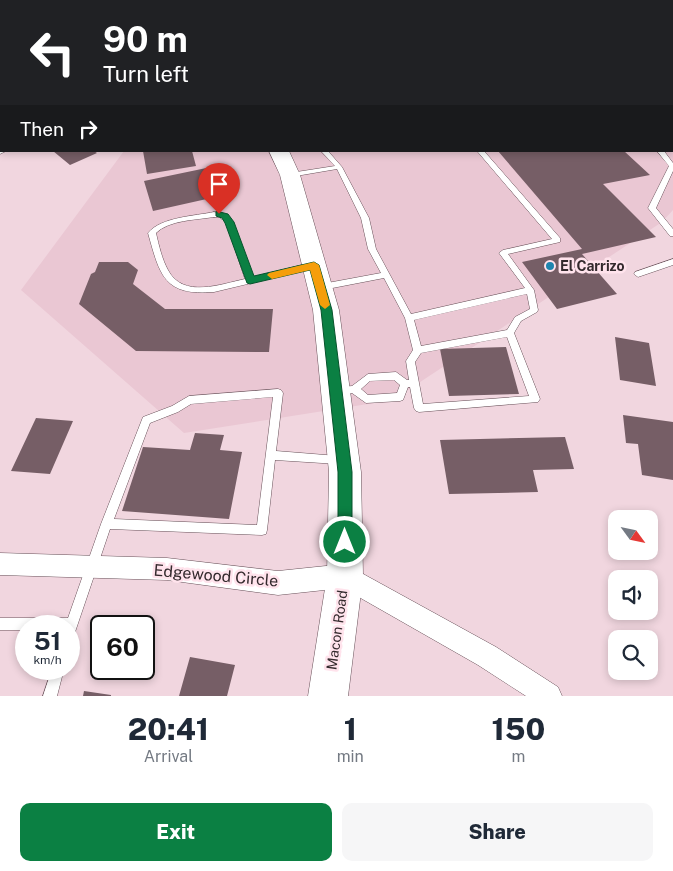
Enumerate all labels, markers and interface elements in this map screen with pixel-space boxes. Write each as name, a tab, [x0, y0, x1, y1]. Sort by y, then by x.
text: 90 m	[103, 19, 188, 60]
icon: left	[20, 20, 85, 85]
text: Turn left	[103, 61, 189, 87]
icon: right	[74, 115, 102, 143]
text: Then	[20, 118, 64, 140]
pin	[198, 163, 240, 214]
icon: arrive	[205, 170, 233, 198]
place label: El Carrizo	[560, 258, 625, 274]
marker: El Carrizo	[544, 260, 556, 272]
north arrow	[608, 510, 658, 560]
map controls	[608, 510, 658, 680]
position arrow	[318, 515, 370, 567]
street label: Edgewood Circle	[153, 561, 279, 590]
button: sound	[608, 570, 658, 620]
street label: Macon Road	[323, 589, 351, 671]
speed limit sign: 60	[90, 615, 155, 680]
text: 51	[34, 626, 61, 656]
button: search	[608, 630, 658, 680]
text: km/h	[33, 653, 62, 667]
text: 20:41	[128, 711, 209, 747]
text: 1	[344, 711, 357, 747]
text: 150	[492, 711, 545, 747]
text: Arrival	[144, 747, 193, 766]
text: min	[337, 747, 364, 766]
text: m	[511, 747, 525, 766]
button: Exit	[20, 803, 332, 861]
button: Share	[342, 803, 653, 861]

